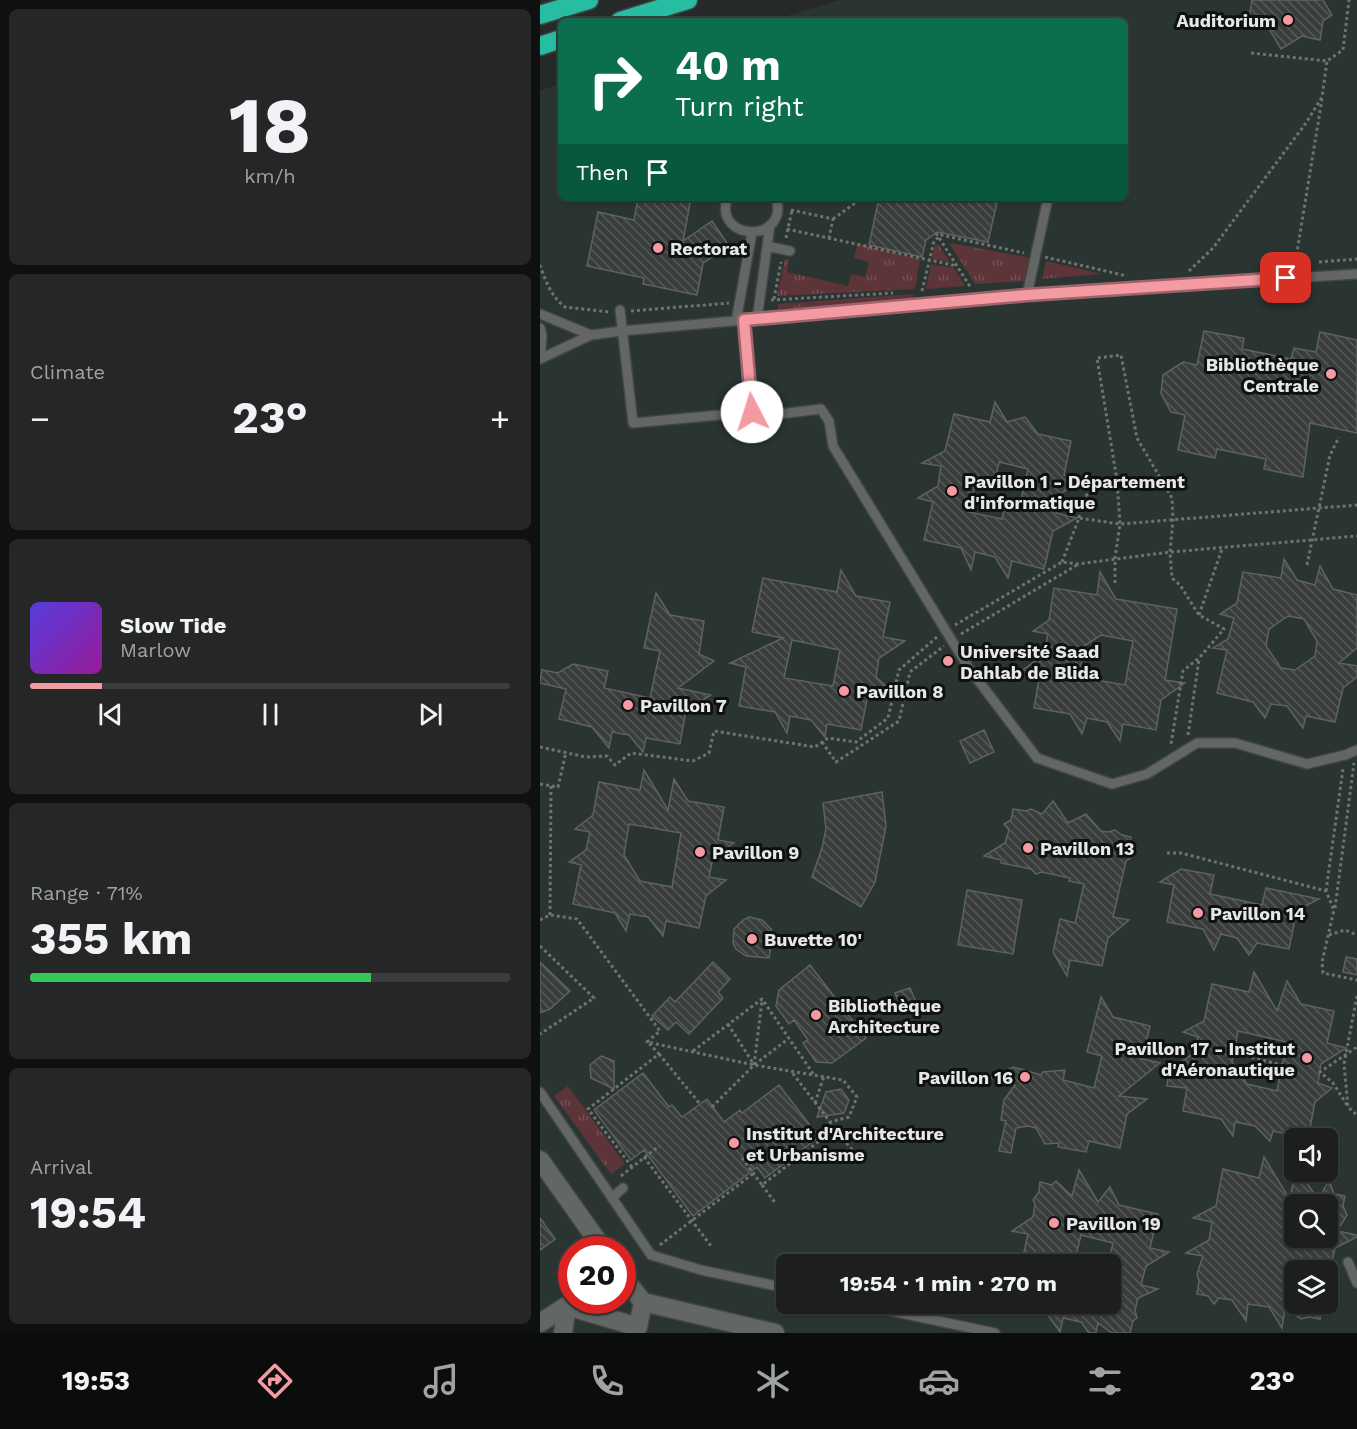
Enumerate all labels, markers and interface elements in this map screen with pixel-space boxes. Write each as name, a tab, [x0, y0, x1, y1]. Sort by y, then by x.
place label: Auditorium	[1177, 10, 1276, 31]
marker: Auditorium	[1281, 13, 1295, 27]
text: 40 m	[675, 41, 781, 90]
icon: right	[576, 42, 654, 120]
text: 18	[229, 79, 311, 171]
text: Turn right	[675, 91, 804, 123]
icon: arrive	[641, 156, 674, 189]
text: Then	[576, 160, 629, 185]
text: km/h	[244, 164, 296, 188]
place label: Rectorat	[670, 238, 747, 259]
marker: Rectorat	[651, 241, 665, 255]
pin	[1260, 252, 1311, 303]
icon: arrive	[1269, 261, 1302, 294]
place label: Bibliothèque Centrale	[1206, 354, 1319, 396]
text: Climate	[30, 360, 105, 384]
marker: Bibliothèque Centrale	[1324, 367, 1338, 381]
position arrow	[720, 380, 784, 444]
text: 23°	[232, 391, 308, 444]
text: −	[30, 399, 50, 438]
text: +	[490, 399, 510, 438]
place label: Pavillon 1 - Département d'informatique	[964, 471, 1185, 513]
marker: Pavillon 1 - Département d'informatique	[945, 484, 959, 498]
text: Slow Tide	[120, 613, 227, 638]
text: Marlow	[120, 638, 191, 662]
place label: Université Saad Dahlab de Blida	[960, 641, 1100, 683]
marker: Université Saad Dahlab de Blida	[941, 654, 955, 668]
place label: Pavillon 8	[856, 681, 944, 702]
marker: Pavillon 8	[837, 684, 851, 698]
place label: Pavillon 7	[640, 695, 727, 716]
icon: previous	[94, 698, 127, 731]
icon: pause	[254, 698, 287, 731]
icon: next	[414, 698, 447, 731]
marker: Pavillon 7	[621, 698, 635, 712]
place label: Pavillon 13	[1040, 838, 1135, 859]
marker: Pavillon 13	[1021, 841, 1035, 855]
place label: Pavillon 9	[712, 842, 799, 863]
marker: Pavillon 9	[693, 845, 707, 859]
text: Range · 71%	[30, 881, 143, 905]
place label: Pavillon 14	[1210, 903, 1306, 924]
marker: Pavillon 14	[1191, 906, 1205, 920]
text: 355 km	[30, 912, 192, 965]
place label: Buvette 10'	[764, 929, 862, 950]
marker: Buvette 10'	[745, 932, 759, 946]
place label: Bibliothèque Architecture	[828, 995, 941, 1037]
marker: Bibliothèque Architecture	[809, 1008, 823, 1022]
place label: Pavillon 17 - Institut d'Aéronautique	[1114, 1038, 1295, 1080]
marker: Pavillon 17 - Institut d'Aéronautique	[1300, 1051, 1314, 1065]
place label: Pavillon 16	[918, 1067, 1013, 1088]
marker: Pavillon 16	[1018, 1070, 1032, 1084]
place label: Institut d'Architecture et Urbanisme	[746, 1123, 944, 1165]
map controls	[1284, 1128, 1338, 1314]
button: sound	[1284, 1128, 1338, 1182]
marker: Institut d'Architecture et Urbanisme	[727, 1136, 741, 1150]
text: Arrival	[30, 1155, 92, 1179]
text: 19:54	[30, 1186, 146, 1239]
button: search	[1284, 1194, 1338, 1248]
place label: Pavillon 19	[1066, 1213, 1161, 1234]
marker: Pavillon 19	[1047, 1216, 1061, 1230]
speed limit sign: 20	[558, 1236, 636, 1314]
button: layers	[1284, 1260, 1338, 1314]
text: 19:54 · 1 min · 270 m	[840, 1271, 1057, 1296]
icon: directions	[254, 1360, 296, 1402]
icon: music	[420, 1360, 462, 1402]
icon: phone	[586, 1360, 628, 1402]
icon: climate	[752, 1360, 794, 1402]
icon: car	[918, 1360, 960, 1402]
icon: filters	[1084, 1360, 1126, 1402]
text: 19:53	[62, 1365, 130, 1397]
text: 23°	[1249, 1365, 1295, 1397]

